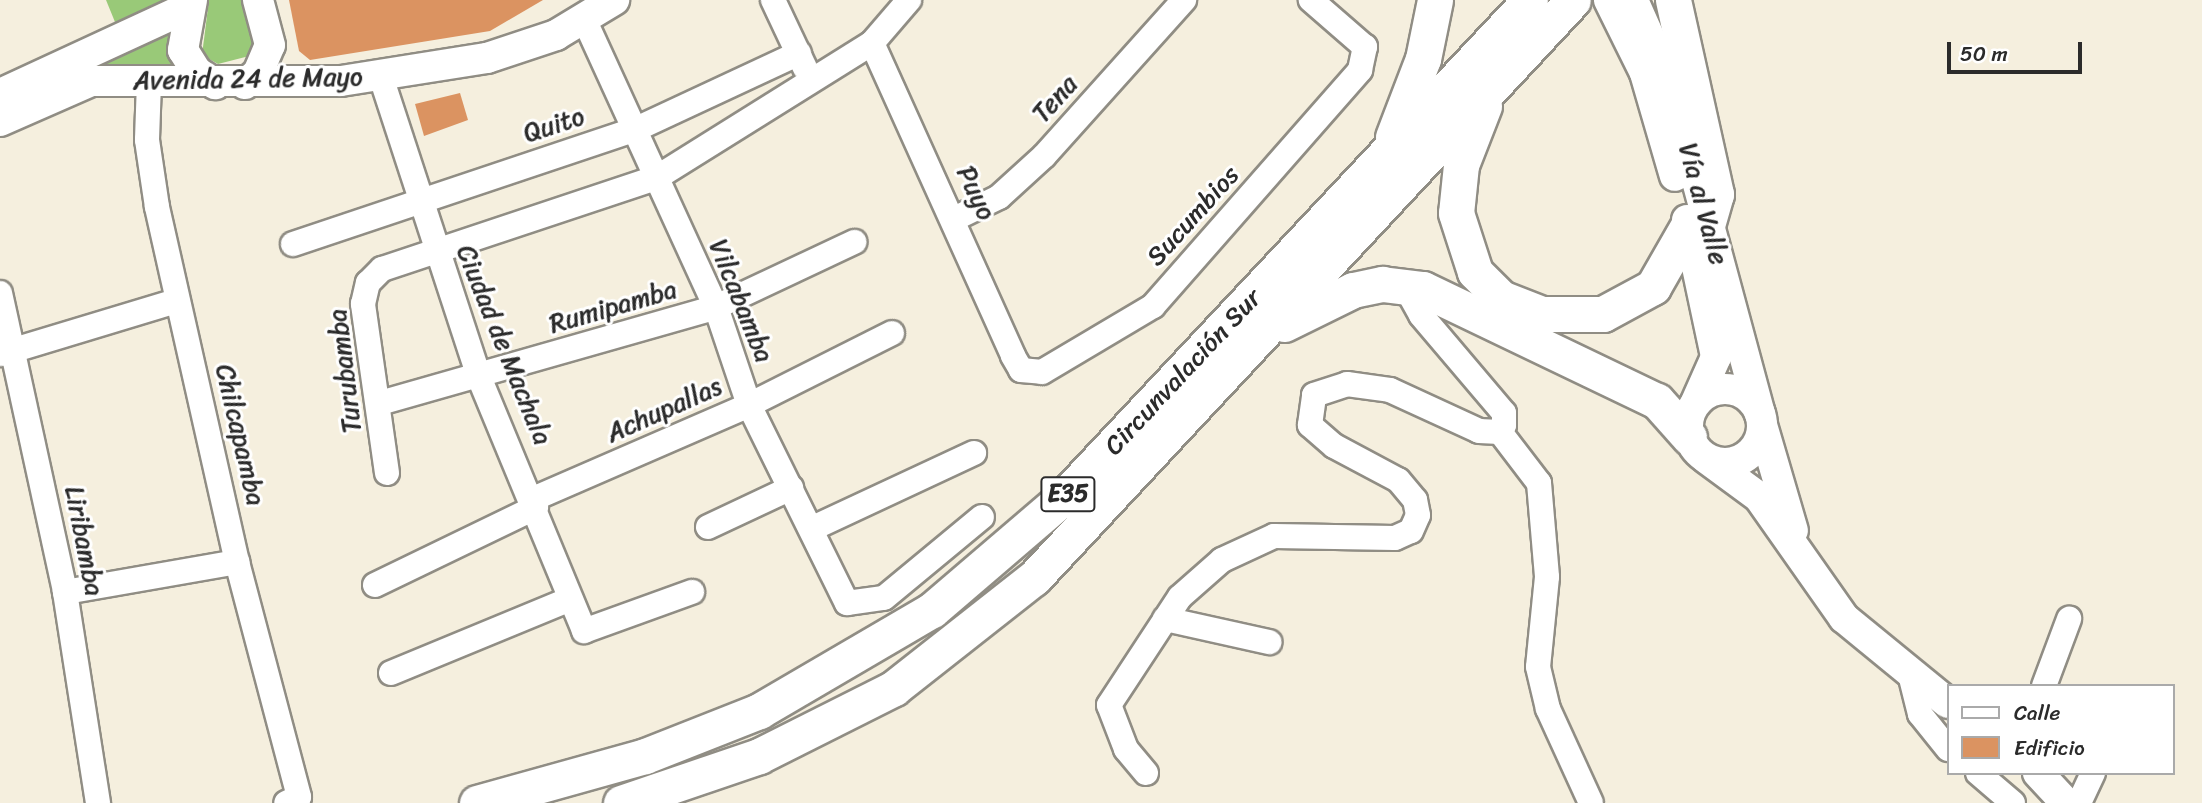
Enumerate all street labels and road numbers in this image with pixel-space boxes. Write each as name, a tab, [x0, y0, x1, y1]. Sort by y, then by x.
street label: Avenida 24 de Mayo	[133, 61, 363, 97]
street label: Tena	[1026, 69, 1084, 129]
street label: Quito	[520, 101, 588, 149]
street label: Vía al Valle	[1672, 140, 1734, 268]
street label: Sucumbios	[1140, 160, 1246, 272]
street label: Puyo	[950, 161, 1002, 225]
street label: Vilcabamba	[702, 235, 780, 367]
street label: Ciudad de Machala	[450, 241, 558, 449]
street label: Rumipamba	[546, 274, 680, 340]
street label: Circunvalación Sur	[1098, 282, 1268, 462]
street label: Turubamba	[322, 307, 368, 435]
street label: Chilcapamba	[209, 361, 271, 509]
street label: Achupallas	[602, 371, 726, 449]
road number: E35	[1040, 474, 1096, 514]
street label: Liribamba	[58, 483, 110, 599]

